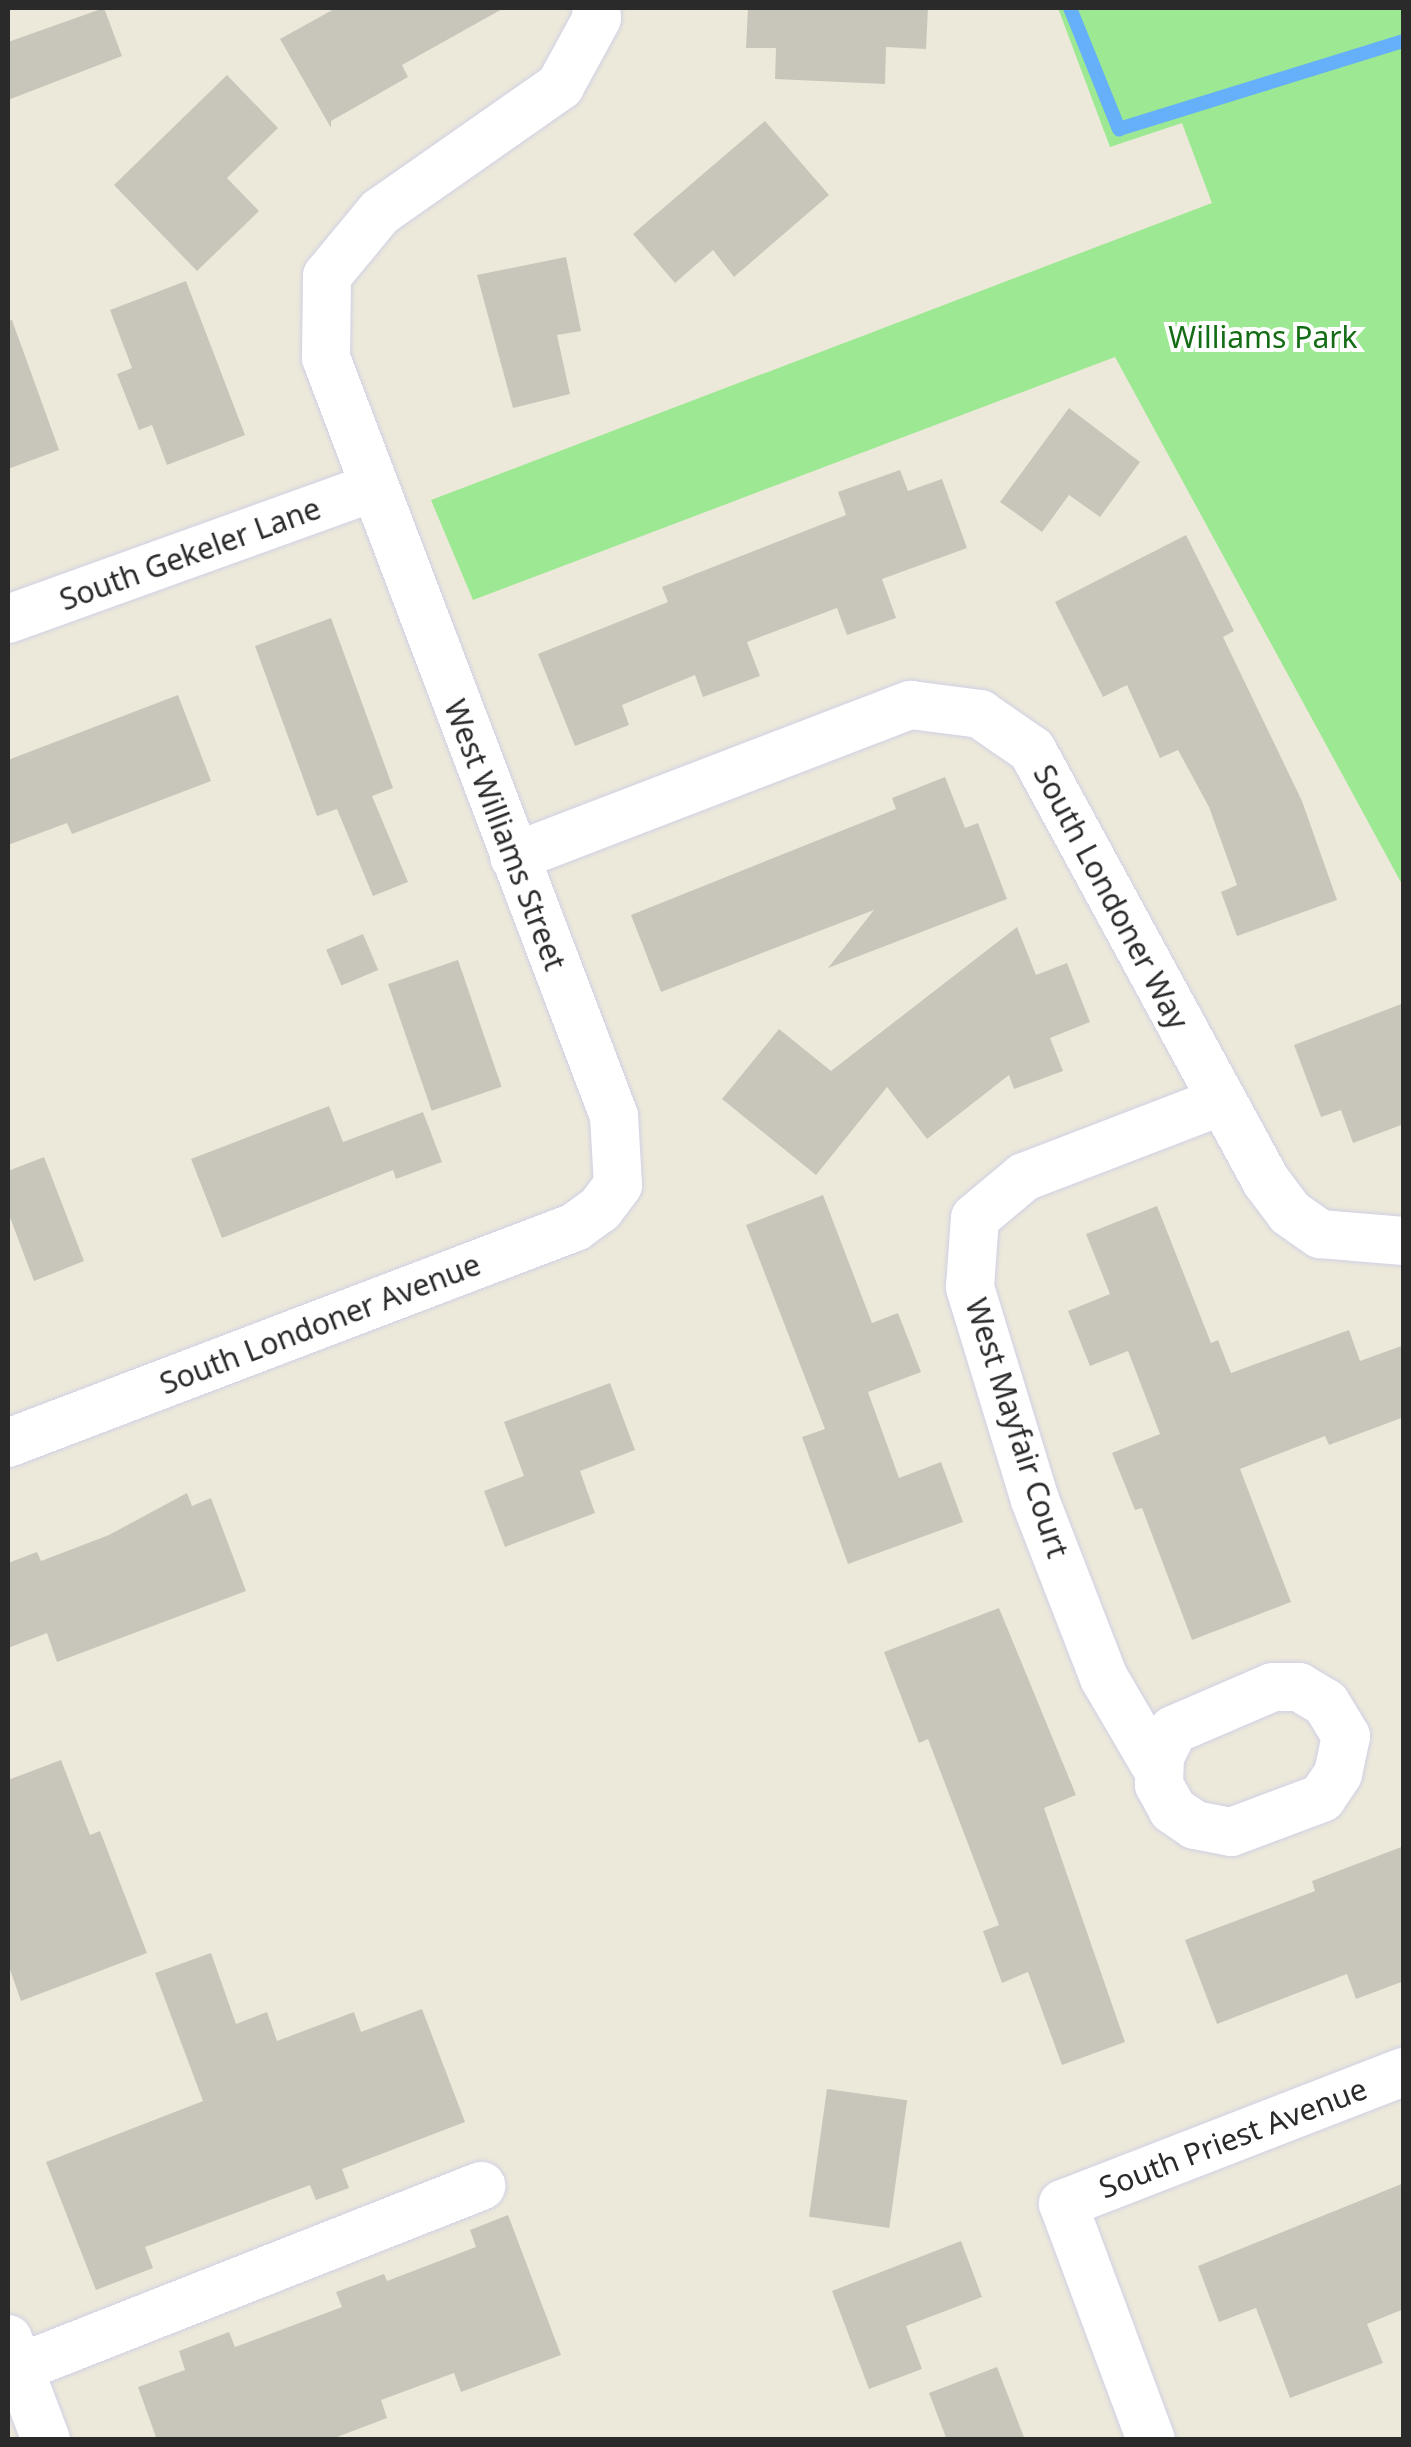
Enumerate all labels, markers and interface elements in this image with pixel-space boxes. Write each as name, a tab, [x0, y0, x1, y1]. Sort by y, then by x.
park label: Williams Park	[1168, 319, 1358, 355]
street label: South Gekeler Lane	[55, 490, 325, 618]
street label: West Williams Street	[437, 695, 573, 975]
street label: South Londoner Way	[1026, 759, 1196, 1035]
street label: South Londoner Avenue	[155, 1246, 485, 1402]
street label: West Mayfair Court	[958, 1294, 1076, 1562]
street label: South Priest Avenue	[1094, 2070, 1372, 2206]

